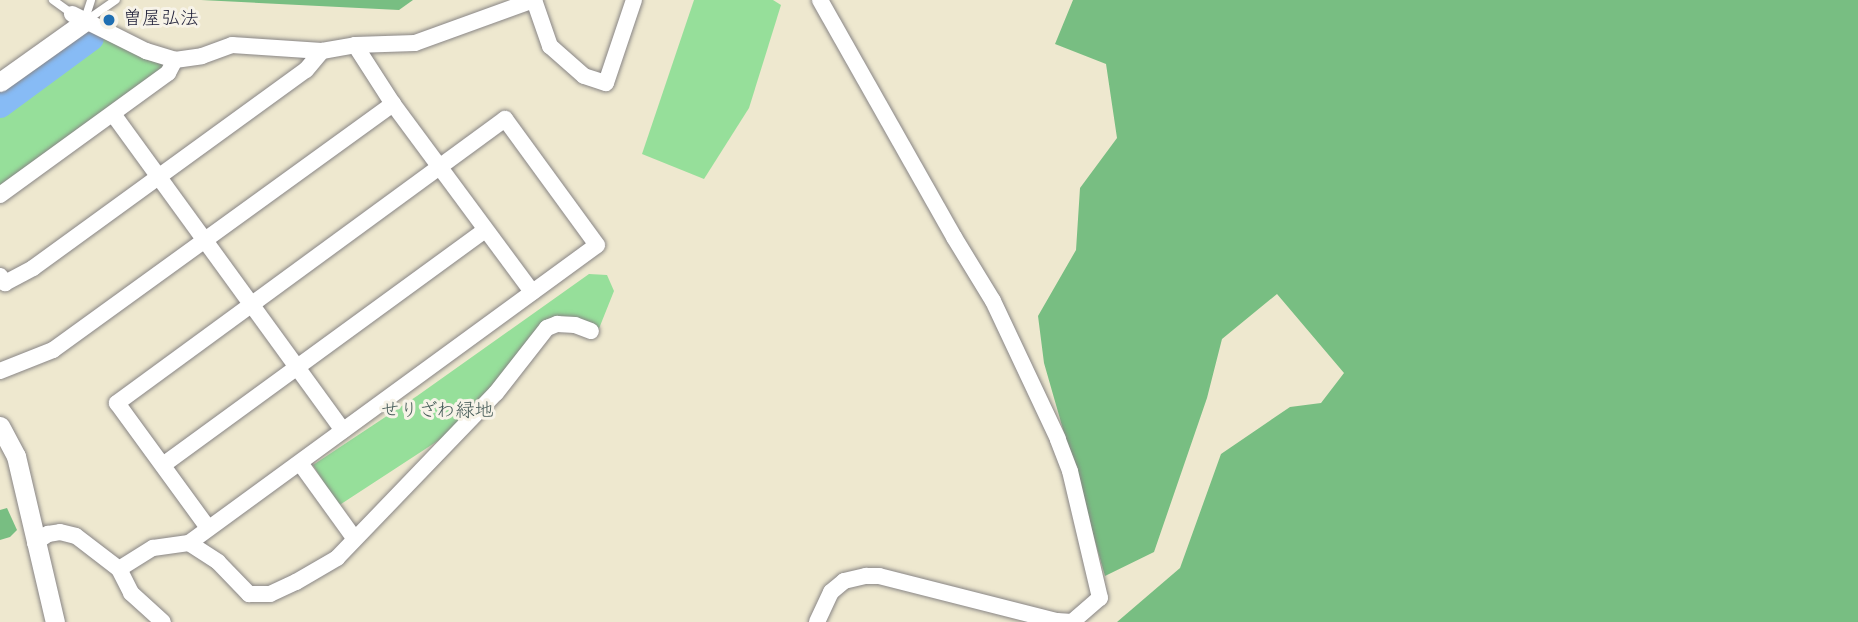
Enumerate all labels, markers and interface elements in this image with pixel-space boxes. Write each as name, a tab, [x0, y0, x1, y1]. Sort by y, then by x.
place label: 曽屋弘法	[123, 9, 199, 31]
marker: 曽屋弘法	[101, 12, 117, 28]
park label: せりざわ緑地	[380, 401, 494, 423]

